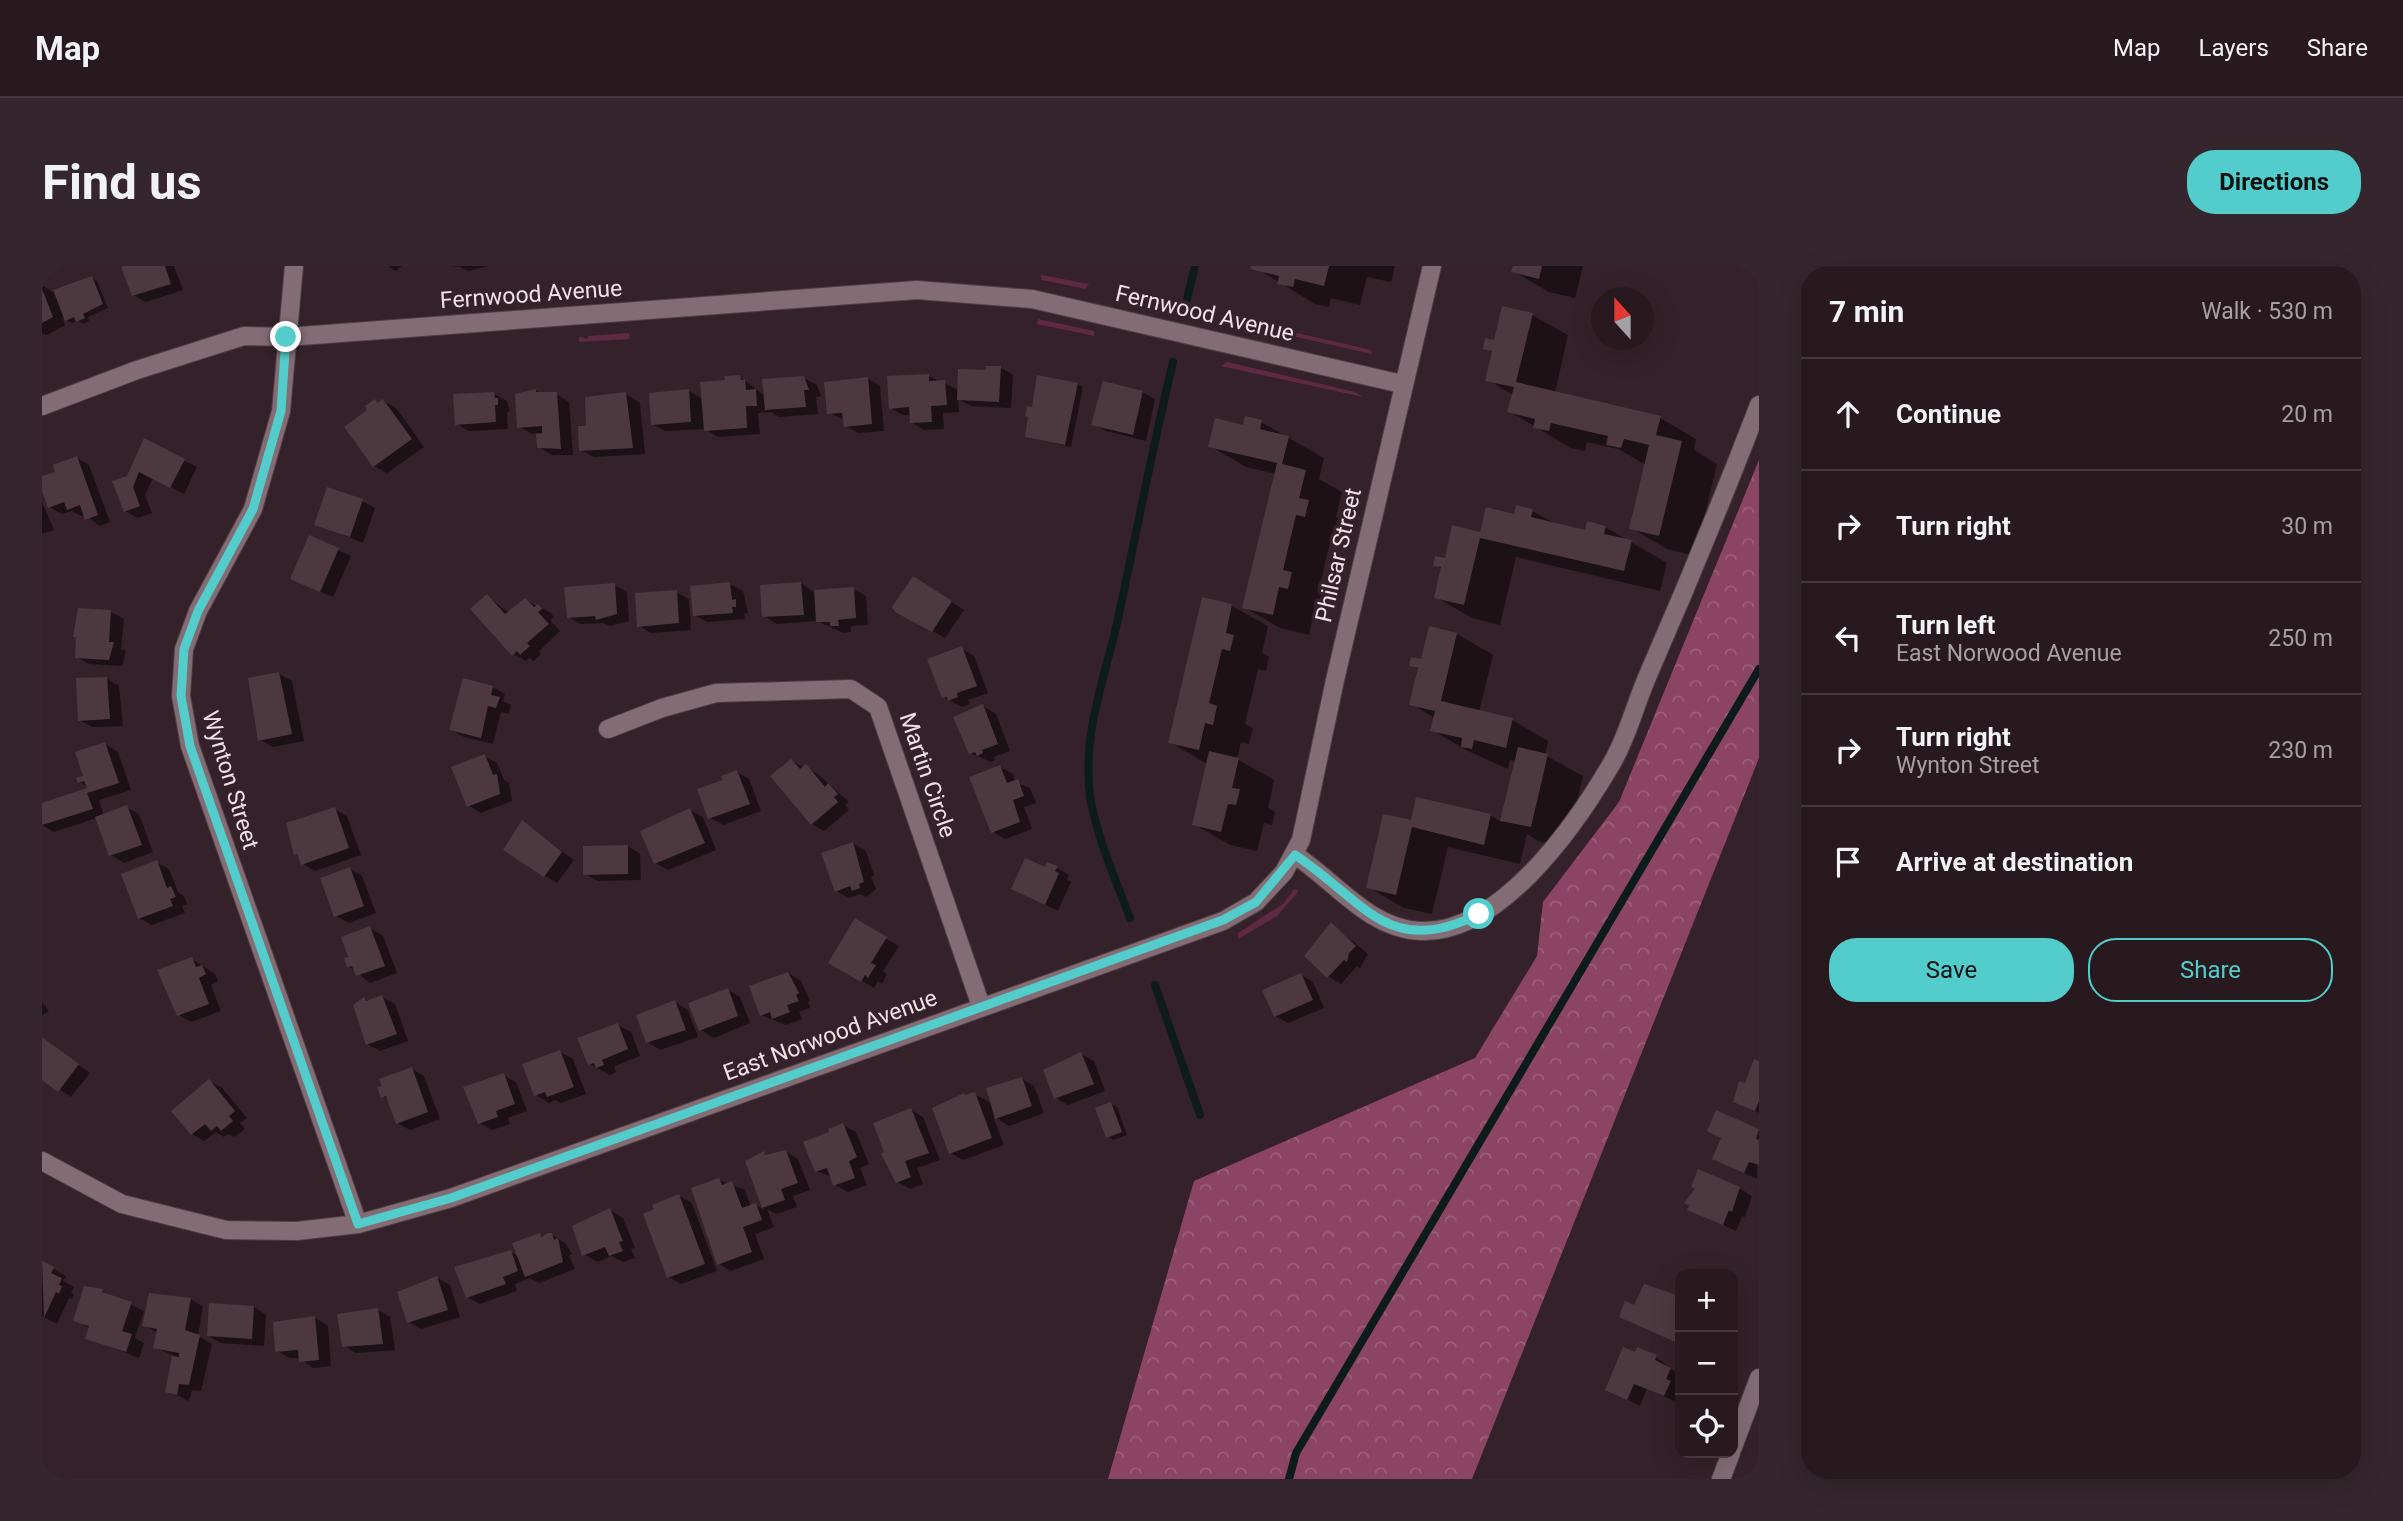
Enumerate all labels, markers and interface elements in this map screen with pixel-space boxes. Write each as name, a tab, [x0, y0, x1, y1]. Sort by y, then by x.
text: Map	[35, 29, 100, 68]
text: Map	[2113, 34, 2161, 62]
text: Layers	[2199, 34, 2269, 62]
text: Share	[2307, 34, 2368, 62]
button: Directions	[2187, 150, 2361, 214]
text: Find us	[42, 154, 202, 211]
street label: Fernwood Avenue	[439, 275, 623, 314]
street label: Fernwood Avenue	[1113, 280, 1297, 347]
north arrow	[1591, 287, 1654, 350]
text: 7 min	[1829, 294, 1904, 329]
text: Walk · 530 m	[2201, 298, 2333, 325]
route end	[270, 321, 301, 352]
icon: ahead	[1829, 395, 1867, 433]
text: Continue	[1896, 399, 2001, 429]
text: 20 m	[2281, 401, 2333, 428]
street label: Philsar Street	[1310, 485, 1367, 625]
icon: right	[1829, 507, 1867, 545]
text: Turn right	[1896, 511, 2011, 541]
text: 30 m	[2281, 513, 2333, 540]
text: Turn left	[1896, 610, 1995, 640]
icon: left	[1829, 619, 1867, 657]
text: 250 m	[2268, 625, 2333, 652]
text: East Norwood Avenue	[1896, 640, 2122, 667]
street label: Wynton Street	[197, 708, 264, 853]
street label: Martin Circle	[894, 709, 962, 841]
text: Turn right	[1896, 722, 2011, 752]
icon: right	[1829, 731, 1867, 769]
text: 230 m	[2268, 737, 2333, 764]
text: Wynton Street	[1896, 752, 2040, 779]
icon: arrive	[1829, 843, 1867, 881]
text: Arrive at destination	[1896, 847, 2133, 877]
route start	[1463, 898, 1494, 929]
button: Save	[1829, 938, 2074, 1002]
button: Share	[2088, 938, 2333, 1002]
street label: East Norwood Avenue	[720, 984, 941, 1087]
map controls	[1675, 1269, 1738, 1458]
button: +	[1675, 1269, 1738, 1332]
button: −	[1675, 1332, 1738, 1395]
button: locate	[1675, 1395, 1738, 1458]

